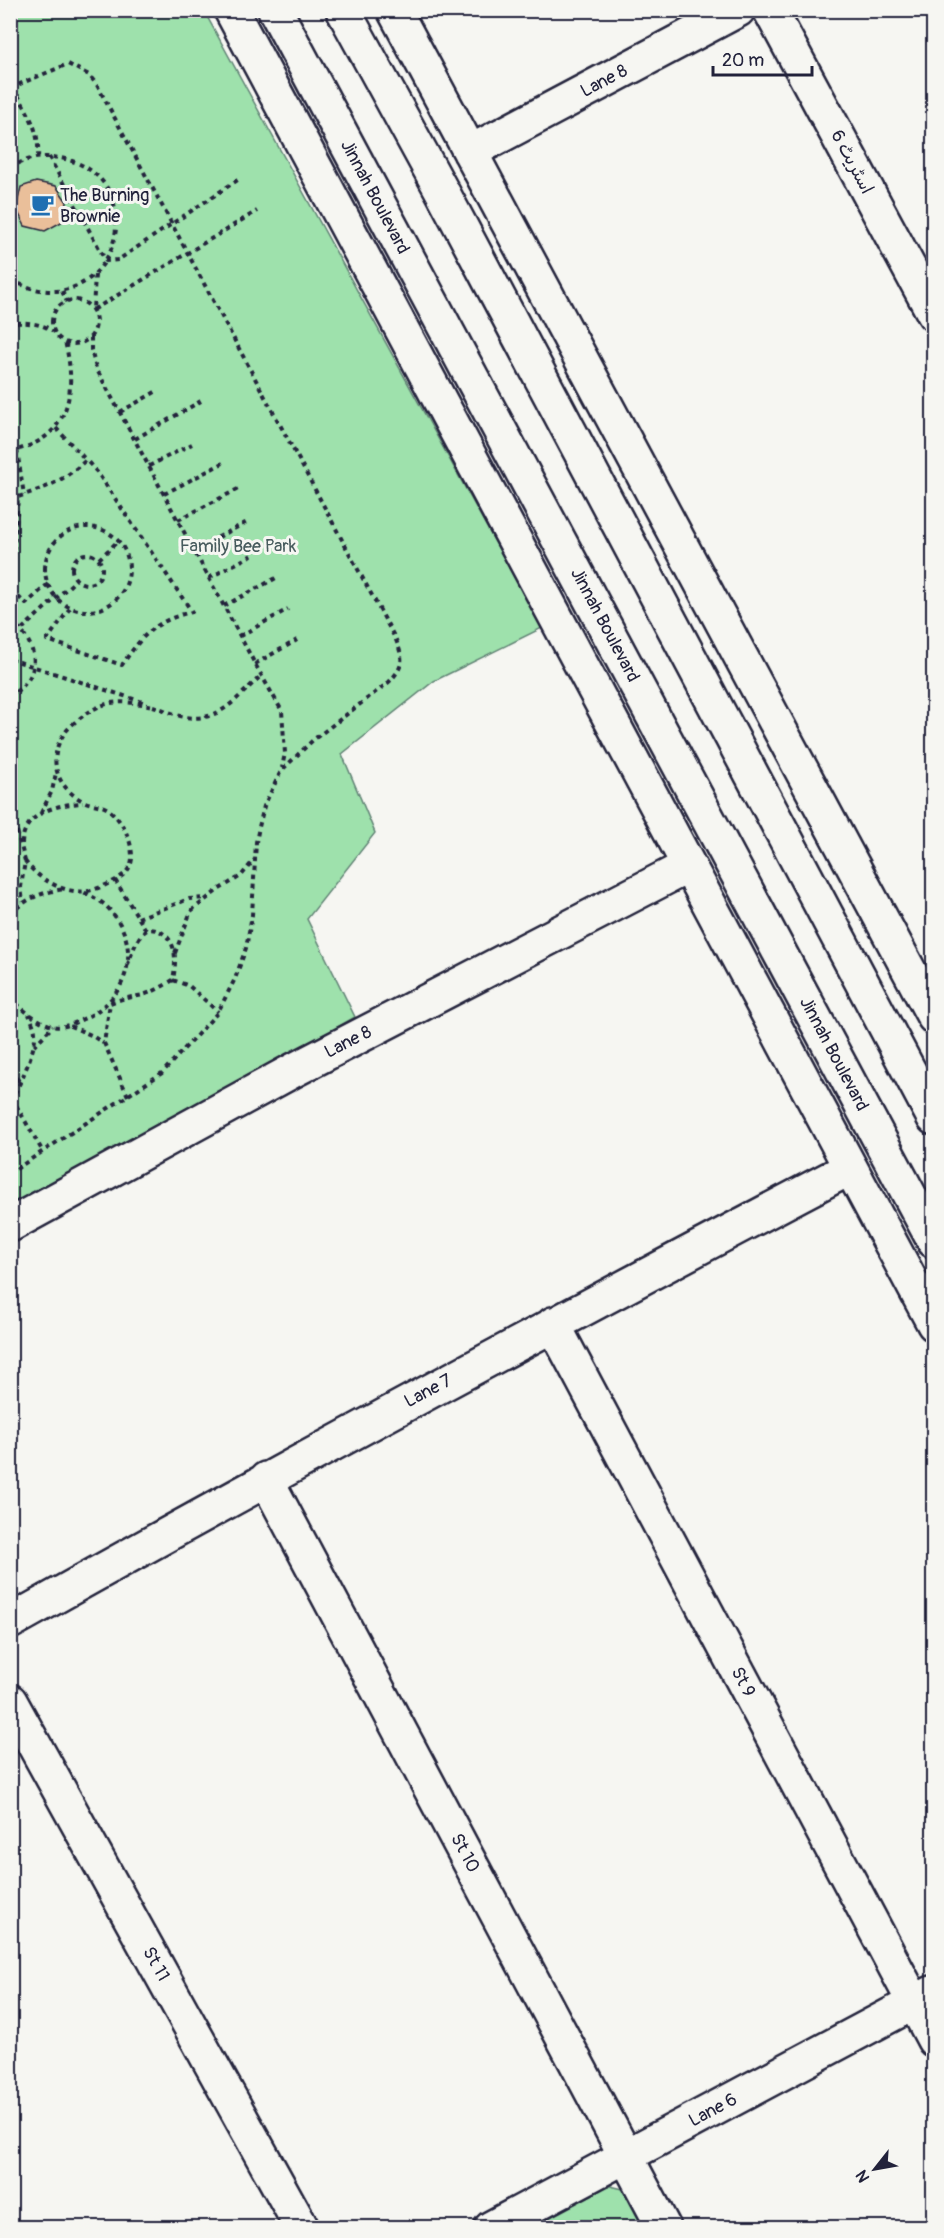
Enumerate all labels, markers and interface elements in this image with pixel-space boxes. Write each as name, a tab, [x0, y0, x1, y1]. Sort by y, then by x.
scale bar	[713, 39, 812, 77]
text: 20 m	[722, 49, 764, 72]
street label: Lane 8	[577, 59, 631, 103]
street label: اسٹریٹ 6	[826, 126, 878, 198]
street label: Jinnah Boulevard	[335, 136, 415, 258]
place label: The Burning Brownie	[60, 184, 149, 228]
cafe icon: The Burning Brownie	[29, 192, 55, 218]
park label: Family Bee Park	[180, 535, 297, 558]
street label: Jinnah Boulevard	[565, 564, 645, 686]
street label: Jinnah Boulevard	[794, 993, 874, 1115]
street label: Lane 8	[320, 1020, 376, 1064]
street label: Lane 7	[400, 1369, 456, 1413]
street label: St 9	[726, 1663, 760, 1701]
street label: St 10	[445, 1830, 485, 1876]
street label: St 11	[137, 1943, 175, 1985]
street label: Lane 6	[685, 2088, 741, 2132]
north arrow	[845, 2139, 905, 2199]
text: N	[852, 2166, 874, 2186]

